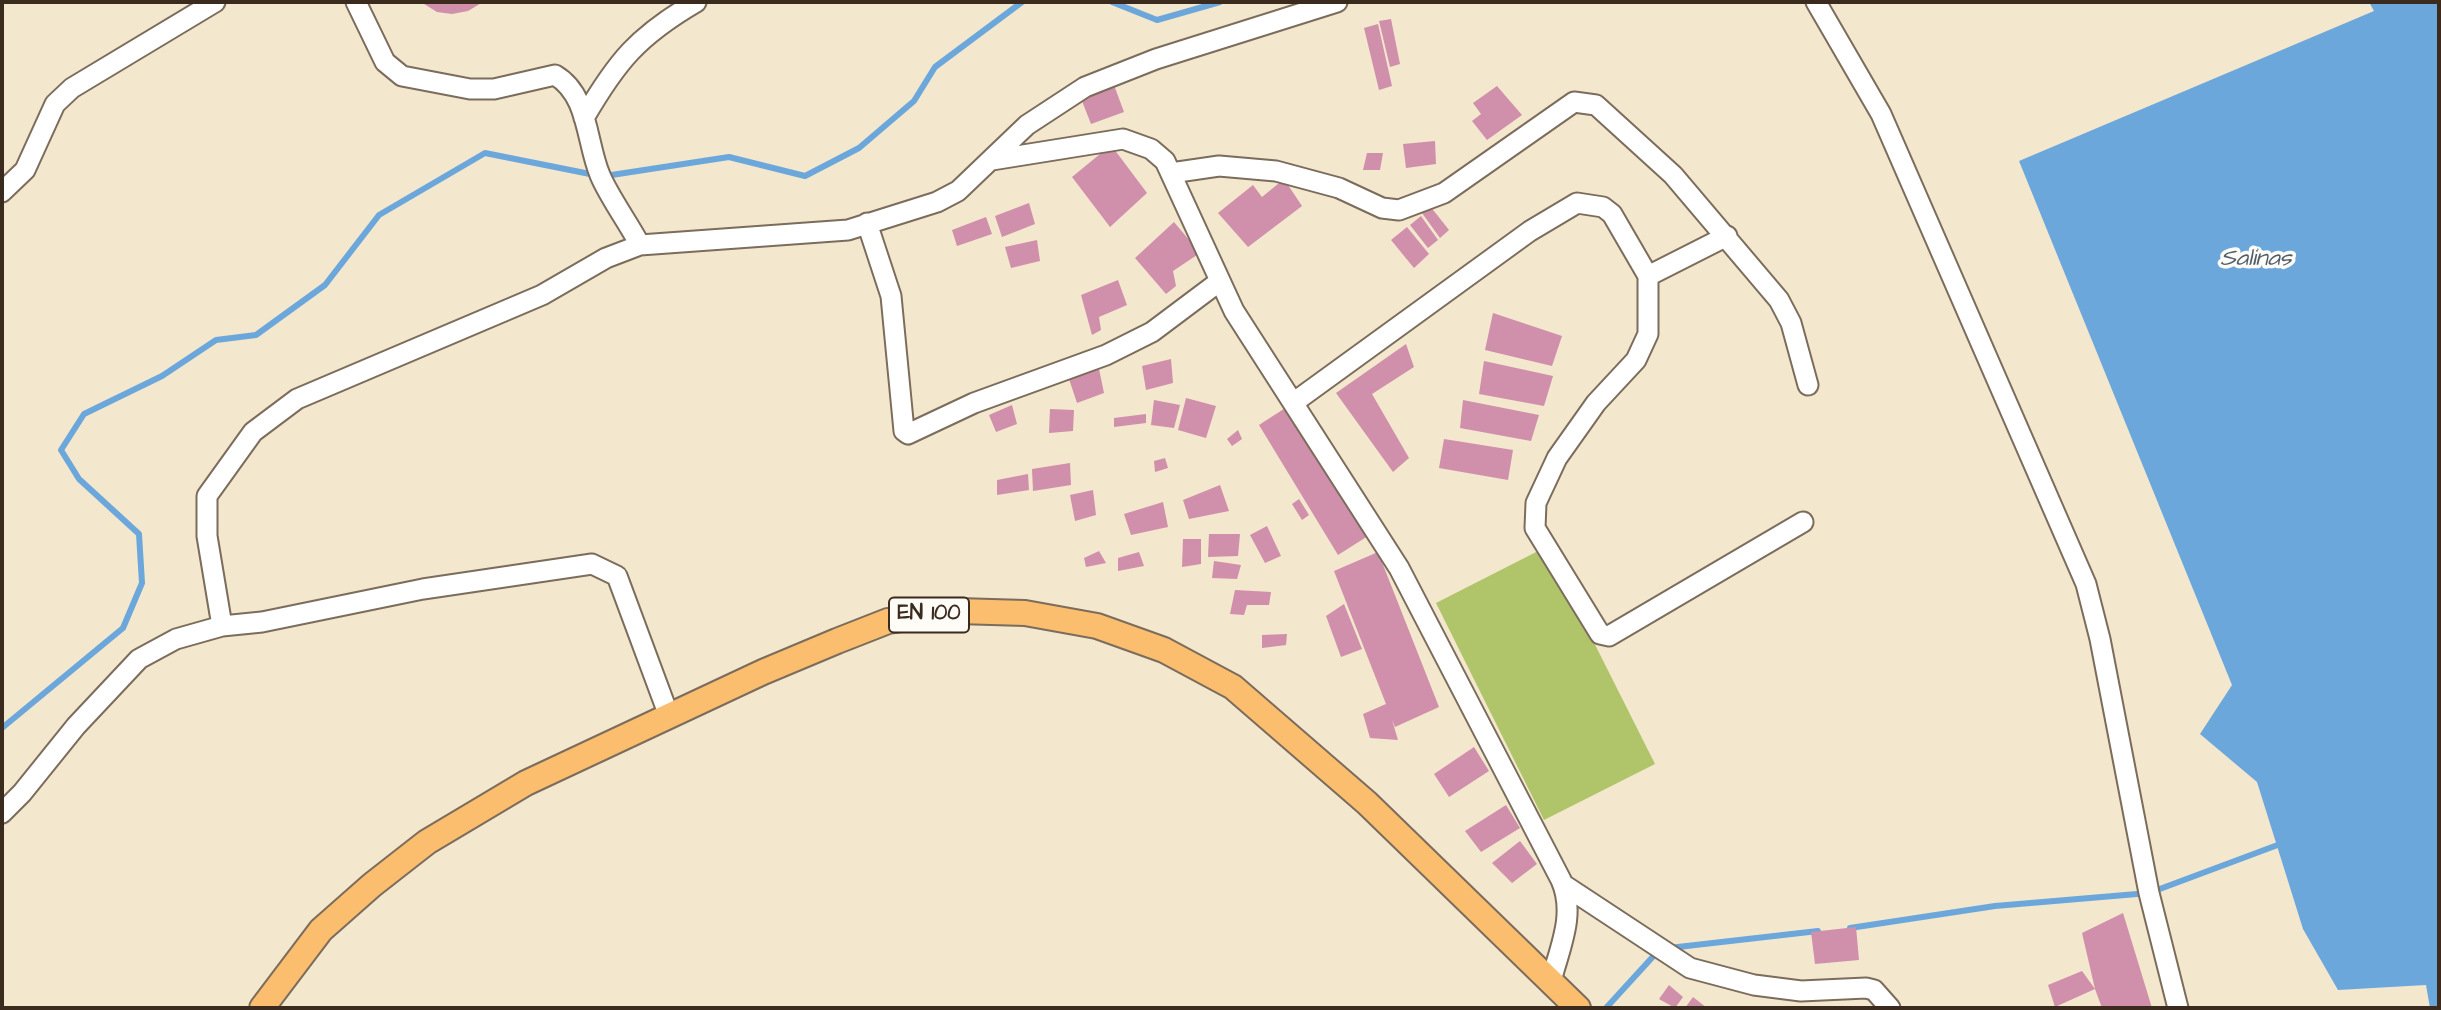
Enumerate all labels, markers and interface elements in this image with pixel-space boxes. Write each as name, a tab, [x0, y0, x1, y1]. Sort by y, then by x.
water label: Salinas	[2220, 246, 2292, 274]
road number: EN 100	[889, 598, 969, 632]

